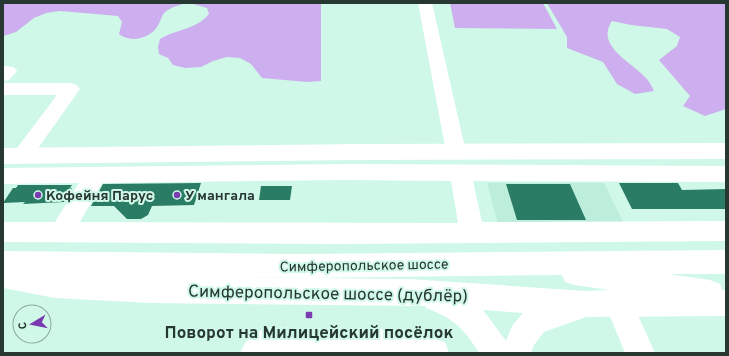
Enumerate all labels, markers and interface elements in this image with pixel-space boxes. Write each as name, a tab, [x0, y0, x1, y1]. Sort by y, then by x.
place label: Кофейня Парус	[46, 188, 153, 205]
place label: У мангала	[185, 188, 255, 205]
marker: Кофейня Парус	[33, 190, 43, 200]
marker: У мангала	[172, 190, 182, 200]
street label: Симферопольское шоссе	[279, 257, 449, 276]
street label: Симферопольское шоссе (дублёр)	[188, 282, 468, 308]
north arrow	[12, 304, 52, 344]
marker: Поворот на Милицейский посёлок	[304, 310, 314, 320]
text: С	[16, 321, 31, 330]
place label: Поворот на Милицейский посёлок	[165, 323, 453, 345]

